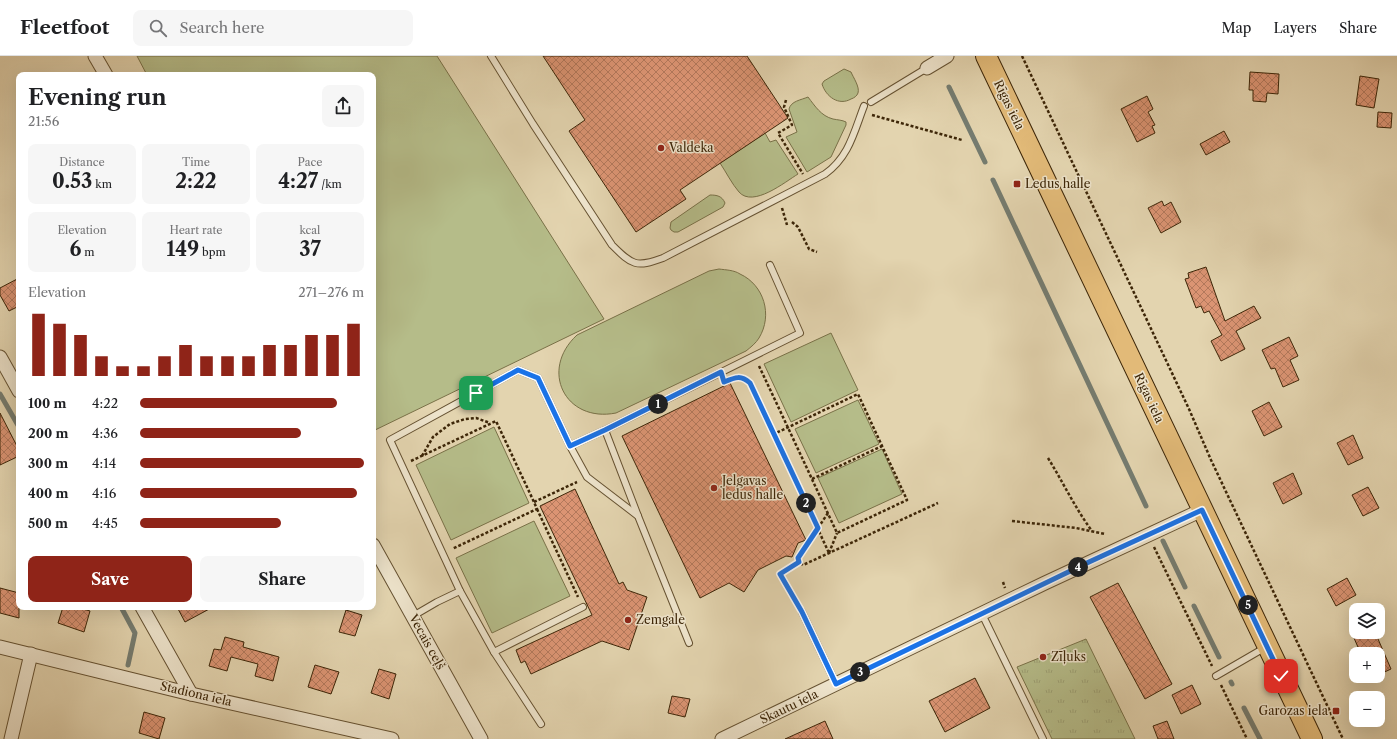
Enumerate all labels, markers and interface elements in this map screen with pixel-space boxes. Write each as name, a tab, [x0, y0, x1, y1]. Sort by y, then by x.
search box	[133, 10, 413, 46]
text: Fleetfoot	[20, 16, 109, 39]
icon: search	[147, 17, 169, 39]
text: Search here	[179, 18, 264, 37]
text: Map	[1221, 19, 1251, 37]
text: Layers	[1273, 19, 1317, 37]
text: Share	[1339, 19, 1377, 37]
street label: Rīgas iela	[991, 77, 1028, 133]
text: Evening run	[28, 84, 167, 111]
button: share	[322, 85, 364, 127]
text: 21:56	[28, 113, 59, 129]
place label: Valdeka	[668, 140, 714, 155]
marker: Valdeka	[656, 143, 666, 153]
text: Distance	[59, 155, 105, 169]
text: Time	[182, 155, 210, 169]
text: Pace	[298, 155, 322, 169]
text: 0.53	[52, 169, 92, 193]
text: 2:22	[175, 169, 217, 193]
text: 4:27	[278, 169, 318, 193]
place label: Ledus halle	[1025, 176, 1091, 191]
text: km	[92, 177, 112, 191]
text: /km	[318, 177, 342, 191]
marker: Ledus halle	[1012, 179, 1022, 189]
text: Elevation	[57, 223, 107, 237]
text: Heart rate	[169, 223, 223, 237]
text: kcal	[300, 223, 320, 237]
text: 6	[69, 237, 81, 261]
text: 149	[166, 237, 199, 261]
text: 37	[299, 237, 321, 261]
text: m	[81, 245, 95, 259]
text: bpm	[199, 245, 226, 259]
text: Elevation	[28, 284, 86, 300]
text: 271–276 m	[298, 284, 364, 300]
street label: Rīgas iela	[1131, 370, 1168, 426]
pin	[459, 376, 493, 410]
icon: arrive	[465, 382, 487, 404]
pin: 1	[648, 394, 668, 414]
text: 100 m	[28, 395, 67, 411]
text: 4:22	[92, 395, 118, 411]
text: 1	[656, 397, 660, 411]
text: 200 m	[28, 425, 68, 441]
text: 4:36	[92, 425, 118, 441]
text: 300 m	[28, 455, 68, 471]
text: 4:14	[92, 455, 116, 471]
place label: Jelgavas ledus halle	[720, 473, 783, 502]
marker: Jelgavas ledus halle	[709, 483, 719, 493]
text: 400 m	[28, 485, 68, 501]
text: 4:16	[92, 485, 116, 501]
pin: 2	[796, 493, 816, 513]
text: 2	[803, 496, 809, 510]
text: 500 m	[28, 515, 68, 531]
text: 4:45	[92, 515, 118, 531]
button: Save	[28, 556, 192, 602]
button: Share	[200, 556, 364, 602]
pin: 4	[1068, 557, 1088, 577]
text: 4	[1075, 560, 1081, 574]
pin: 5	[1238, 595, 1258, 615]
text: 5	[1245, 598, 1251, 612]
map controls	[1349, 603, 1385, 727]
button: layers	[1349, 603, 1385, 639]
street label: Vecais ceļš	[405, 611, 449, 672]
place label: Zemgale	[636, 612, 685, 627]
marker: Zemgale	[623, 615, 633, 625]
button: +	[1349, 647, 1385, 683]
place label: Zīļuks	[1051, 649, 1086, 665]
marker: Zīļuks	[1038, 652, 1048, 662]
pin	[1264, 659, 1298, 693]
pin: 3	[850, 662, 870, 682]
text: 3	[857, 665, 863, 679]
icon: check	[1270, 665, 1292, 687]
street label: Stadiona iela	[159, 678, 234, 709]
street label: Skautu iela	[757, 686, 821, 727]
button: −	[1349, 691, 1385, 727]
place label: Garozas iela	[1259, 703, 1329, 718]
marker: Garozas iela	[1331, 706, 1341, 716]

